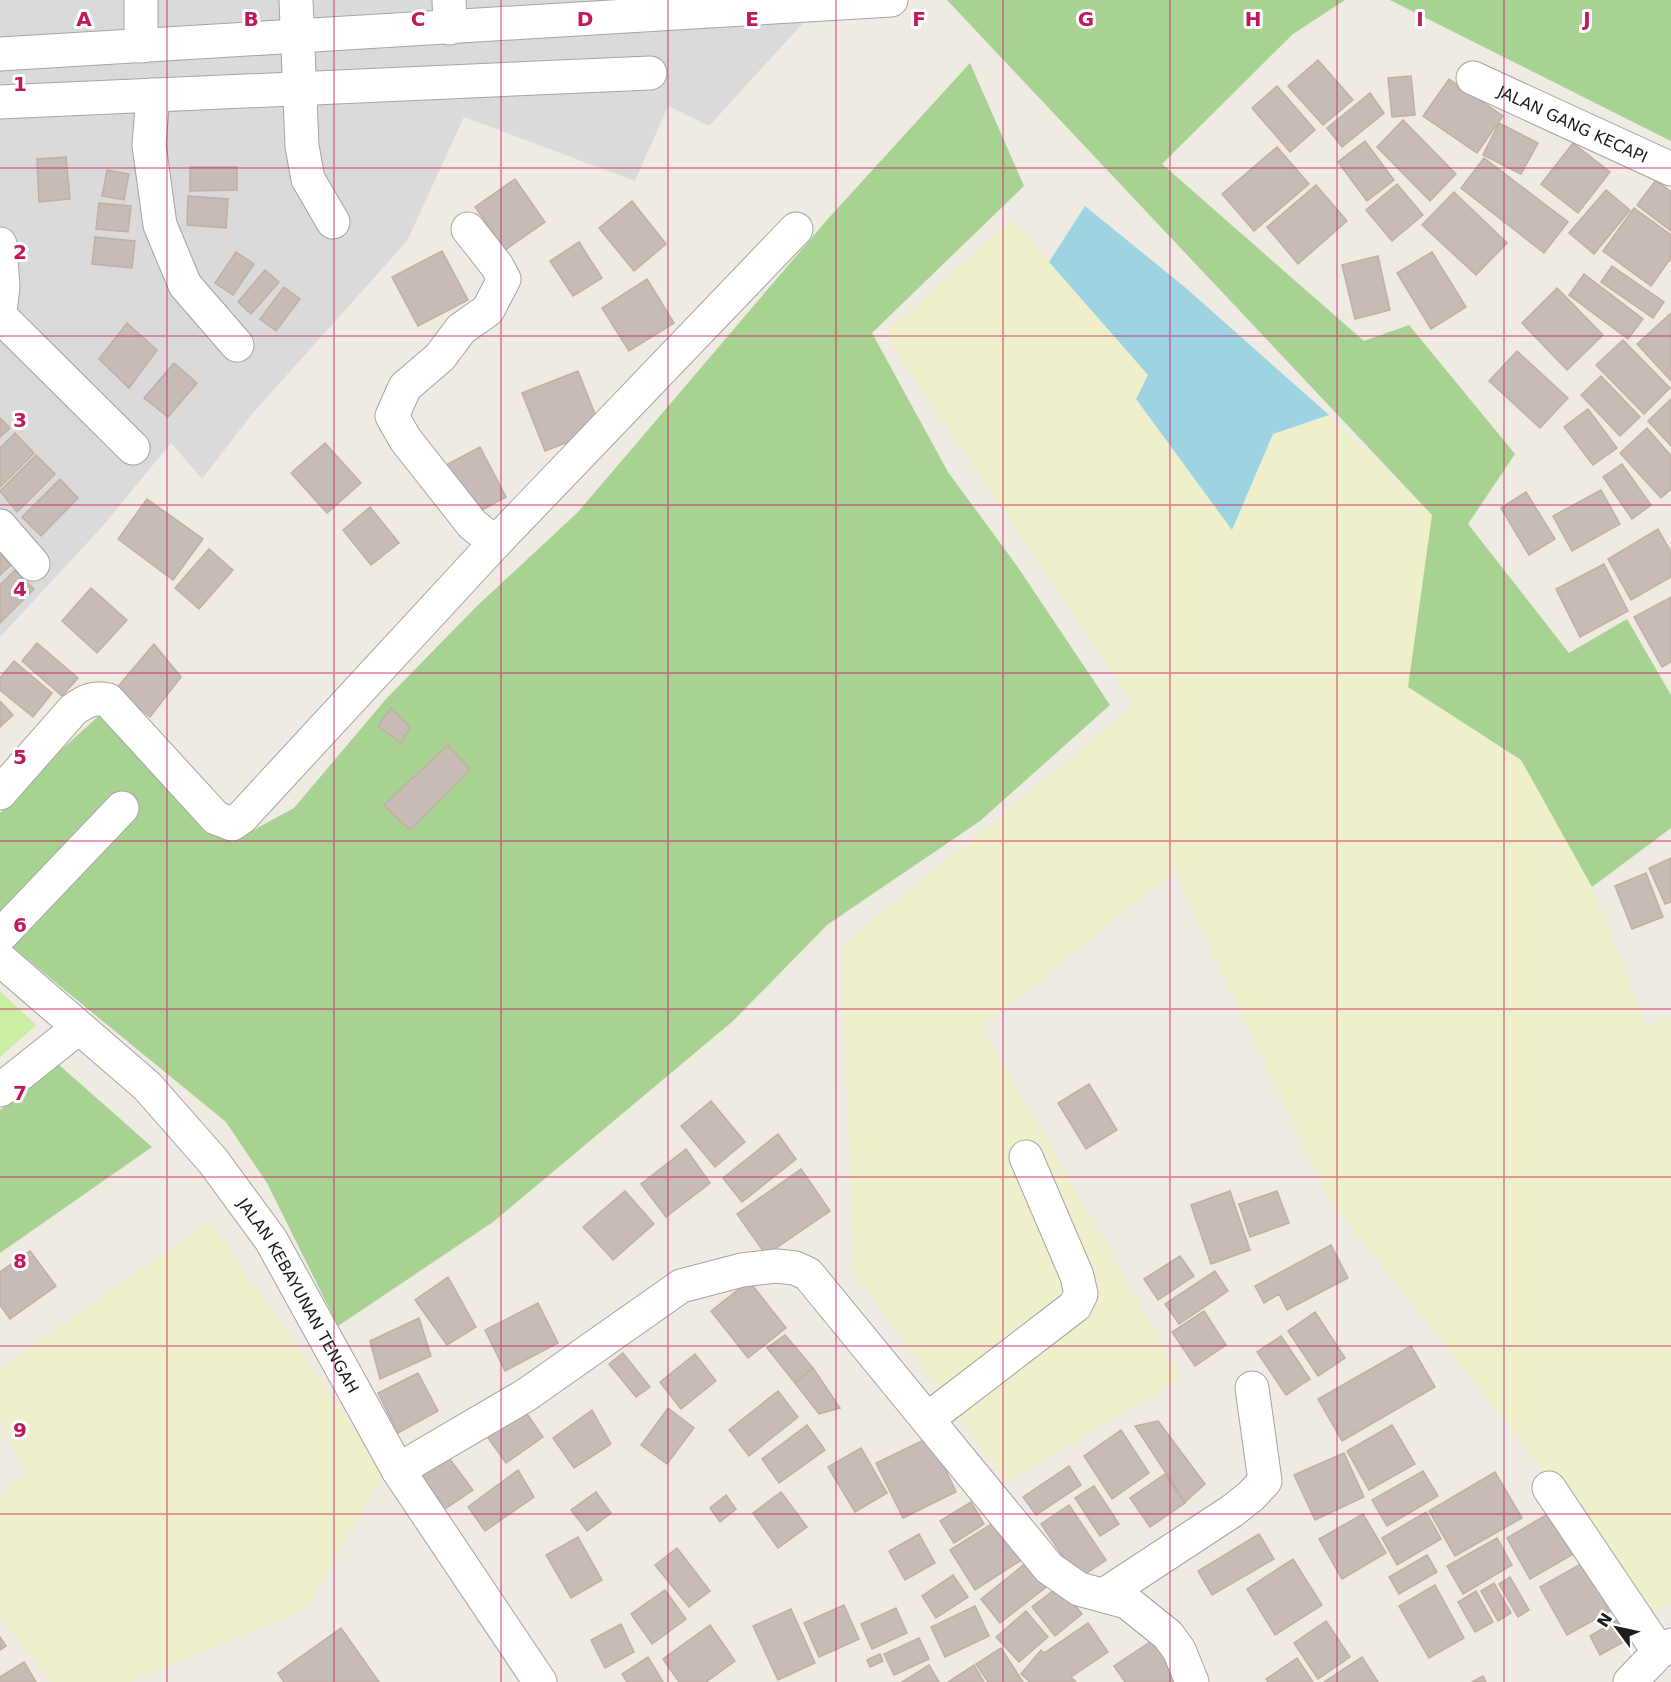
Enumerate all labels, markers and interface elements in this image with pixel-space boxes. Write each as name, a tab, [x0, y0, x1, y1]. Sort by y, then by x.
text: A	[76, 7, 92, 31]
text: B	[243, 7, 259, 31]
text: C	[411, 7, 425, 31]
text: D	[577, 7, 593, 31]
text: E	[745, 7, 759, 31]
text: F	[912, 7, 926, 31]
text: G	[1078, 7, 1094, 31]
text: H	[1245, 7, 1261, 31]
text: I	[1416, 7, 1424, 31]
text: J	[1581, 7, 1591, 31]
text: 1	[13, 72, 27, 96]
street label: JALAN GANG KECAPI	[1494, 81, 1651, 167]
text: 2	[13, 240, 27, 264]
text: 3	[13, 408, 27, 432]
text: 4	[13, 577, 27, 601]
text: 5	[13, 745, 27, 769]
text: 6	[13, 913, 27, 937]
text: 7	[13, 1081, 27, 1105]
street label: JALAN KEBAYUNAN TENGAH	[233, 1194, 363, 1396]
text: 8	[13, 1249, 27, 1273]
text: 9	[13, 1418, 27, 1442]
north arrow	[1587, 1598, 1647, 1658]
text: N	[1593, 1609, 1616, 1631]

